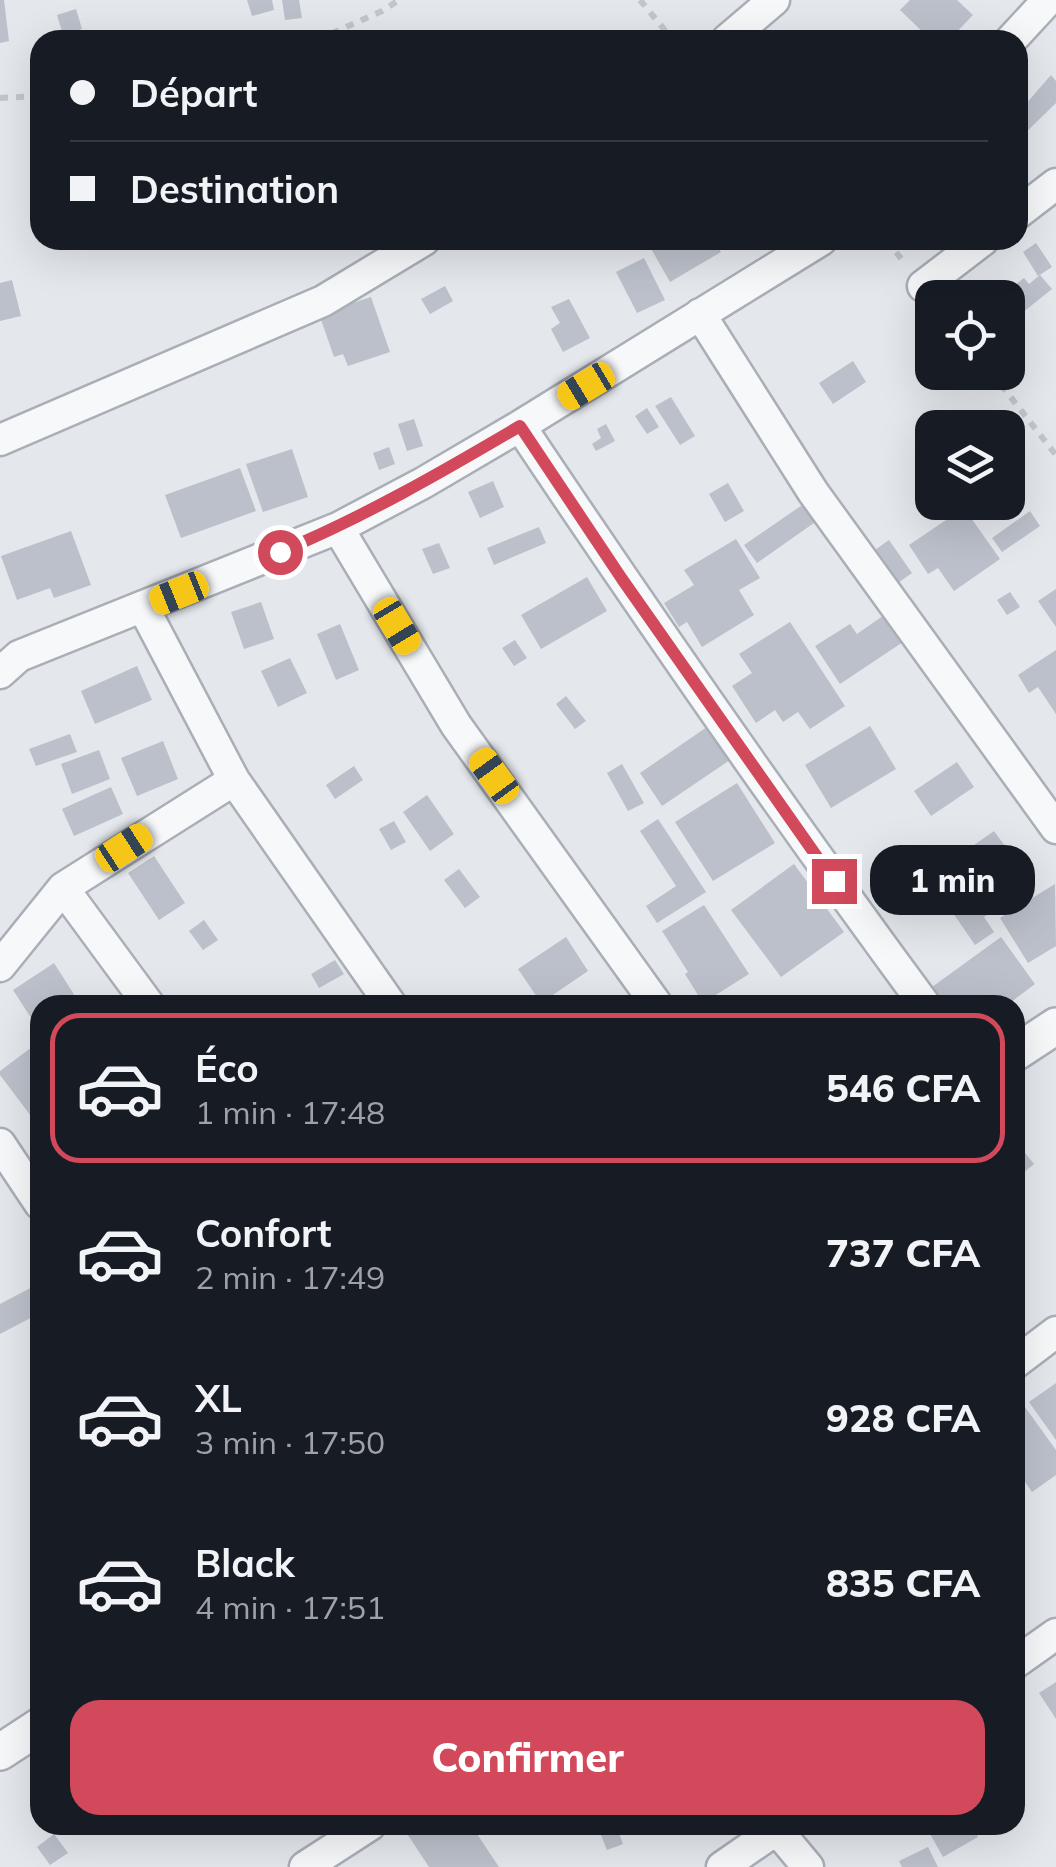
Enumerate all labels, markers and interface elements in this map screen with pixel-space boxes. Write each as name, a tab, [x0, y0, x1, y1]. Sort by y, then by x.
text: Départ	[130, 69, 257, 117]
text: Destination	[130, 165, 339, 213]
map controls	[915, 280, 1025, 520]
button: locate	[915, 280, 1025, 390]
car	[553, 358, 619, 414]
button: layers	[915, 410, 1025, 520]
route start	[258, 530, 303, 575]
car	[146, 568, 212, 618]
car	[369, 593, 425, 659]
car	[464, 743, 524, 809]
car	[91, 819, 157, 877]
callout: 1 min	[869, 846, 1034, 916]
route end	[812, 859, 857, 904]
text: 1 min	[910, 860, 995, 900]
icon: car	[75, 1043, 165, 1133]
text: Éco	[195, 1044, 259, 1092]
text: 546 CFA	[826, 1064, 980, 1112]
text: 1 min · 17:48	[195, 1092, 385, 1132]
icon: car	[75, 1208, 165, 1298]
text: Confort	[195, 1209, 332, 1257]
text: 737 CFA	[826, 1229, 980, 1277]
text: 2 min · 17:49	[195, 1257, 385, 1297]
icon: car	[75, 1373, 165, 1463]
text: XL	[195, 1374, 242, 1422]
text: 928 CFA	[826, 1394, 980, 1442]
text: 3 min · 17:50	[195, 1422, 385, 1462]
icon: car	[75, 1538, 165, 1628]
text: Black	[195, 1539, 295, 1587]
text: 835 CFA	[826, 1559, 980, 1607]
text: 4 min · 17:51	[195, 1587, 385, 1627]
button: Confirmer	[70, 1700, 985, 1815]

